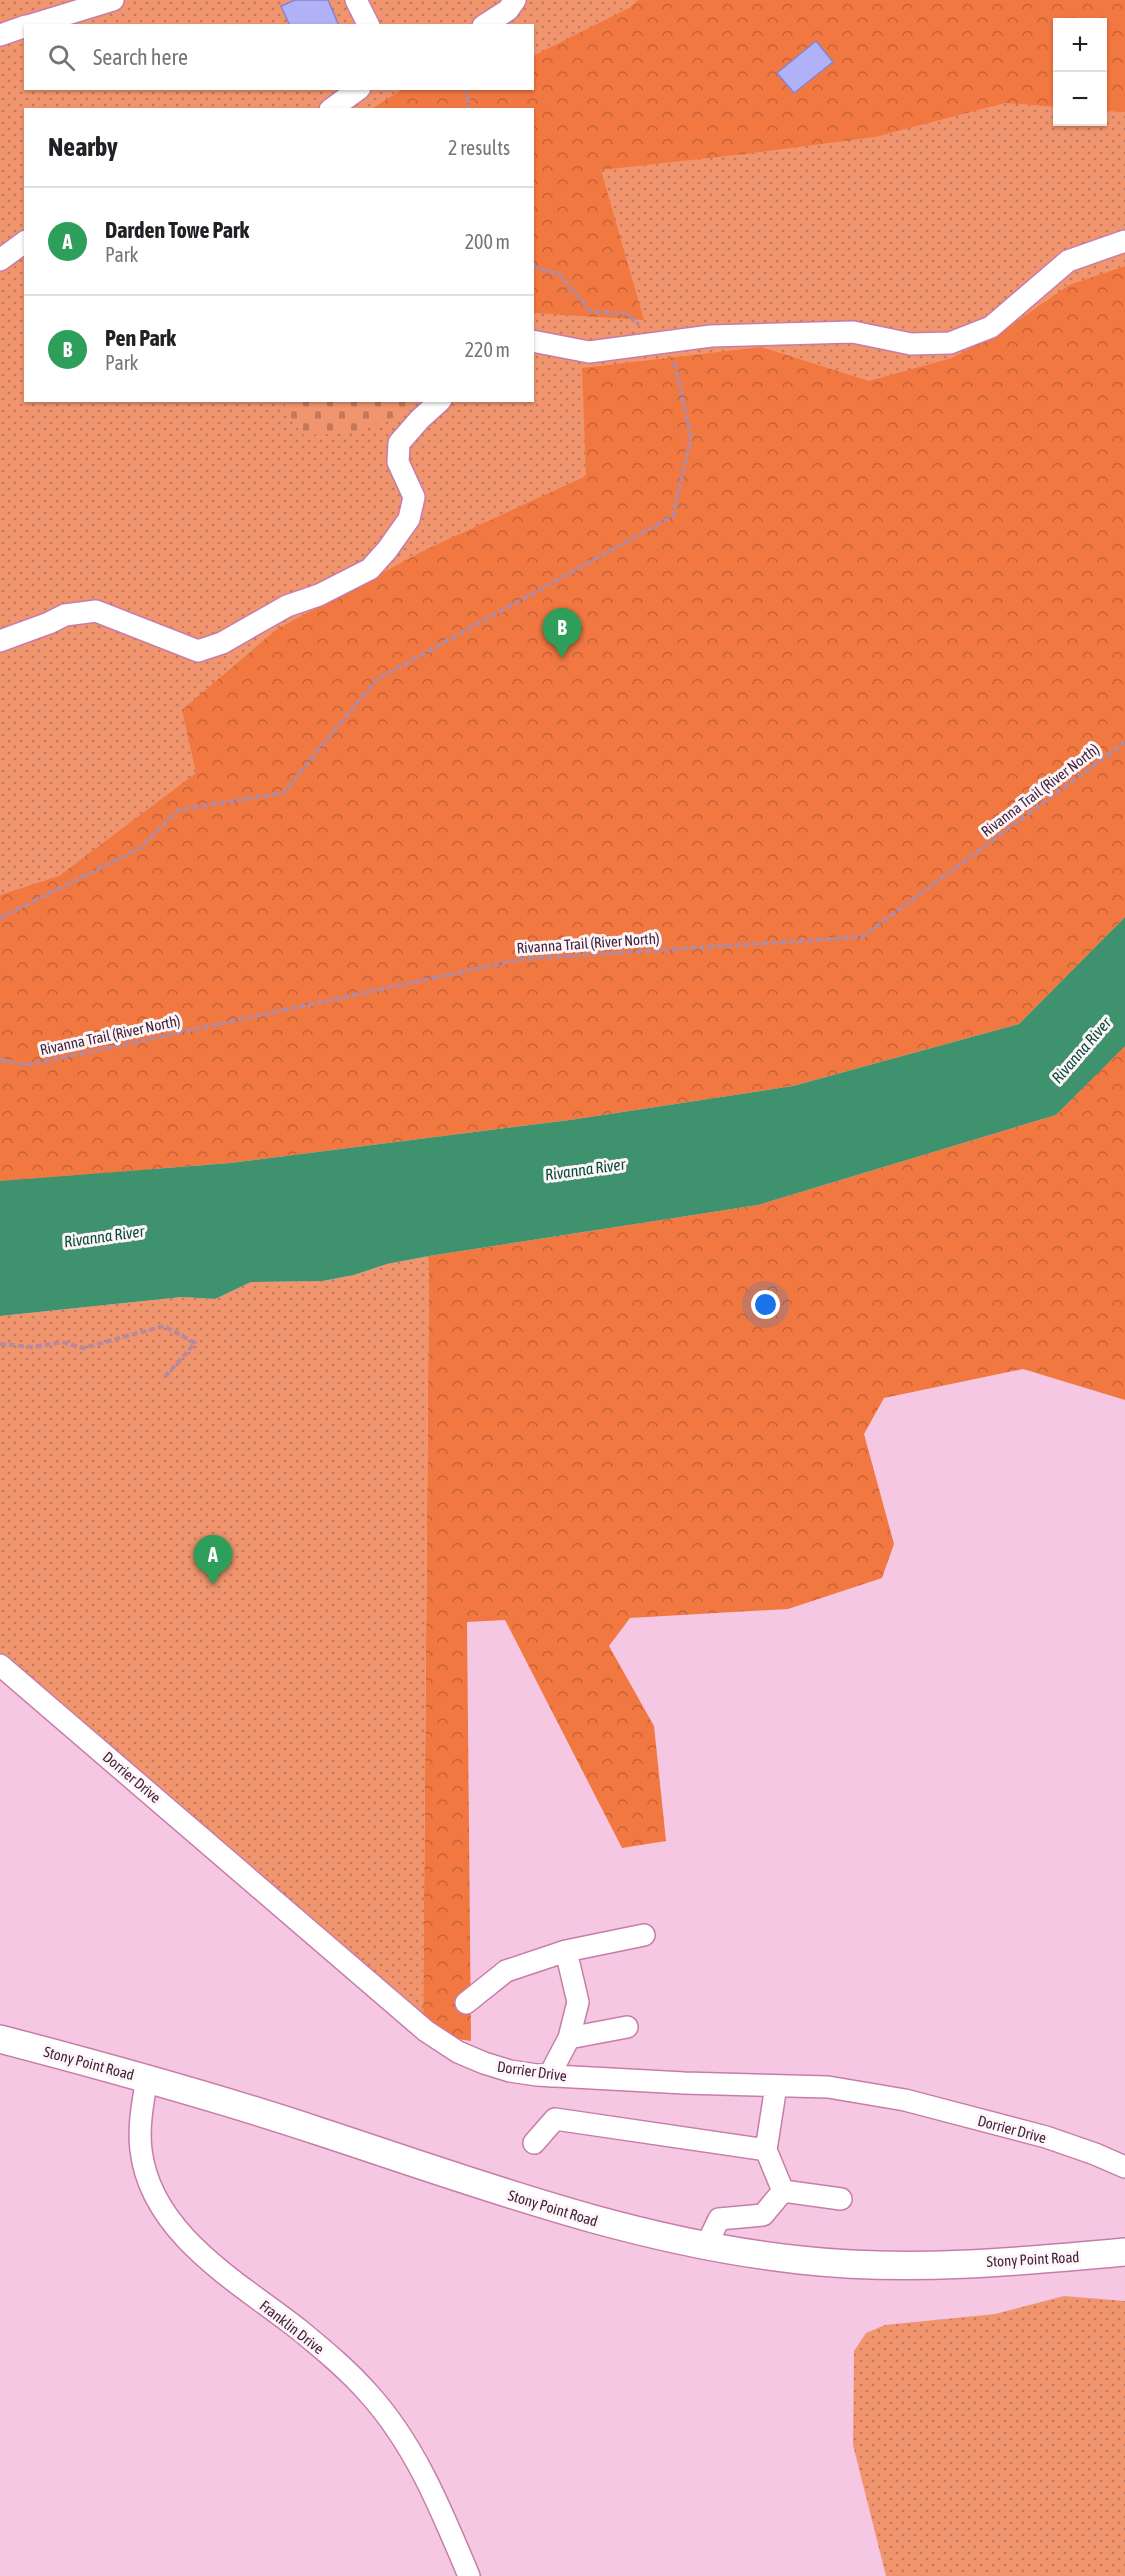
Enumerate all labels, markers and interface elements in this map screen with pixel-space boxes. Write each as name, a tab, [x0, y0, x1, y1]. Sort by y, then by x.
map controls	[1053, 18, 1107, 126]
button: +	[1053, 18, 1107, 72]
search box	[24, 24, 534, 90]
icon: search	[45, 41, 78, 74]
text: Search here	[93, 44, 188, 70]
button: −	[1053, 72, 1107, 126]
text: Nearby	[48, 132, 118, 162]
text: 2 results	[448, 136, 510, 159]
text: Darden Towe Park	[105, 217, 249, 243]
text: A	[63, 230, 72, 253]
text: 200 m	[465, 230, 510, 253]
text: Park	[105, 243, 138, 266]
text: Pen Park	[105, 325, 176, 351]
text: B	[63, 338, 72, 361]
text: 220 m	[465, 338, 510, 361]
text: Park	[105, 351, 138, 374]
pin: B	[542, 608, 582, 658]
street label: Rivanna Trail (River North)	[978, 740, 1102, 840]
street label: Rivanna Trail (River North)	[516, 930, 660, 956]
street label: Rivanna Trail (River North)	[38, 1012, 182, 1058]
water label: Rivanna River	[1048, 1013, 1115, 1086]
water label: Rivanna River	[544, 1154, 628, 1184]
water label: Rivanna River	[63, 1221, 147, 1251]
your location	[751, 1290, 780, 1319]
pin: A	[194, 1536, 232, 1585]
street label: Dorrier Drive	[100, 1748, 164, 1806]
street label: Stony Point Road	[42, 2043, 136, 2083]
street label: Dorrier Drive	[496, 2058, 568, 2084]
street label: Dorrier Drive	[976, 2112, 1048, 2146]
street label: Stony Point Road	[506, 2186, 600, 2230]
street label: Stony Point Road	[986, 2248, 1080, 2270]
street label: Franklin Drive	[257, 2297, 328, 2357]

